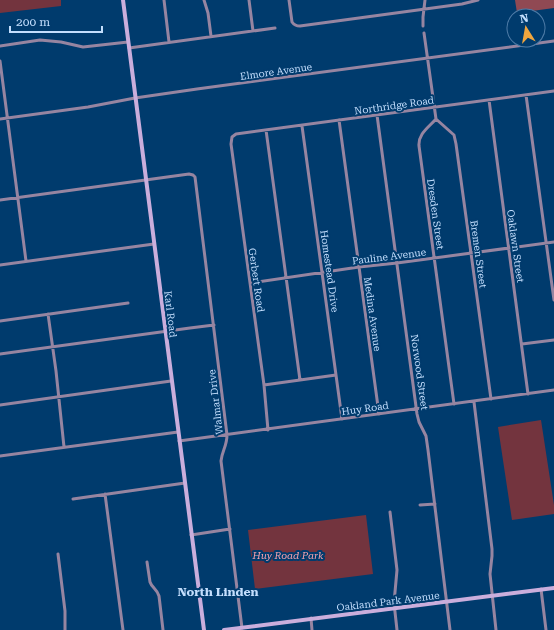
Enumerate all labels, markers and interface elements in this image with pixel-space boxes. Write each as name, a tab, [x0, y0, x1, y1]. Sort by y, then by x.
scale bar	[10, 8, 102, 34]
north arrow	[506, 8, 546, 48]
text: N	[519, 11, 530, 26]
text: 200 m	[16, 15, 50, 29]
street label: Elmore Avenue	[239, 61, 313, 82]
street label: Northridge Road	[354, 94, 435, 117]
street label: Dresden Street	[425, 178, 446, 250]
street label: Oaklawn Street	[505, 209, 526, 284]
street label: Bremen Street	[468, 219, 489, 289]
street label: Homestead Drive	[318, 229, 341, 314]
street label: Pauline Avenue	[351, 246, 427, 266]
street label: Gerbert Road	[247, 247, 267, 313]
street label: Medina Avenue	[362, 276, 383, 352]
street label: Karl Road	[162, 290, 179, 339]
street label: Norwood Street	[409, 334, 430, 411]
street label: Walmar Drive	[206, 368, 225, 435]
street label: Huy Road	[341, 400, 390, 417]
park label: Huy Road Park	[252, 550, 324, 561]
district label: North Linden	[177, 585, 259, 599]
street label: Oakland Park Avenue	[336, 590, 441, 613]

